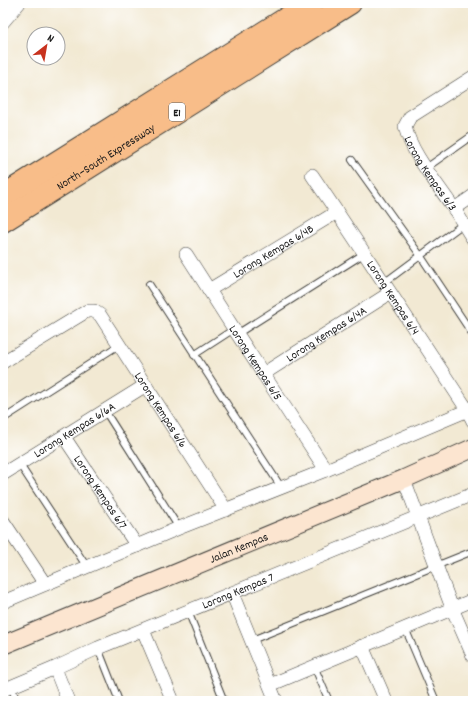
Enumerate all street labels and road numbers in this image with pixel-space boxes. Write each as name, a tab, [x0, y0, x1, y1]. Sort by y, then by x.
road number: E1	[169, 103, 185, 121]
street label: North–South Expressway	[54, 120, 160, 195]
street label: Lorong Kempas 6/3	[399, 134, 460, 215]
street label: Lorong Kempas 6/4B	[230, 221, 318, 283]
street label: Lorong Kempas 6/4	[361, 258, 423, 339]
street label: Lorong Kempas 6/4A	[283, 303, 371, 367]
street label: Lorong Kempas 6/5	[224, 322, 285, 404]
street label: Lorong Kempas 6/6	[129, 369, 191, 452]
street label: Lorong Kempas 6/6A	[31, 399, 120, 463]
street label: Lorong Kempas 6/7	[69, 452, 131, 533]
street label: Jalan Kempas	[207, 529, 271, 569]
street label: Lorong Kempas 7	[200, 569, 277, 614]

